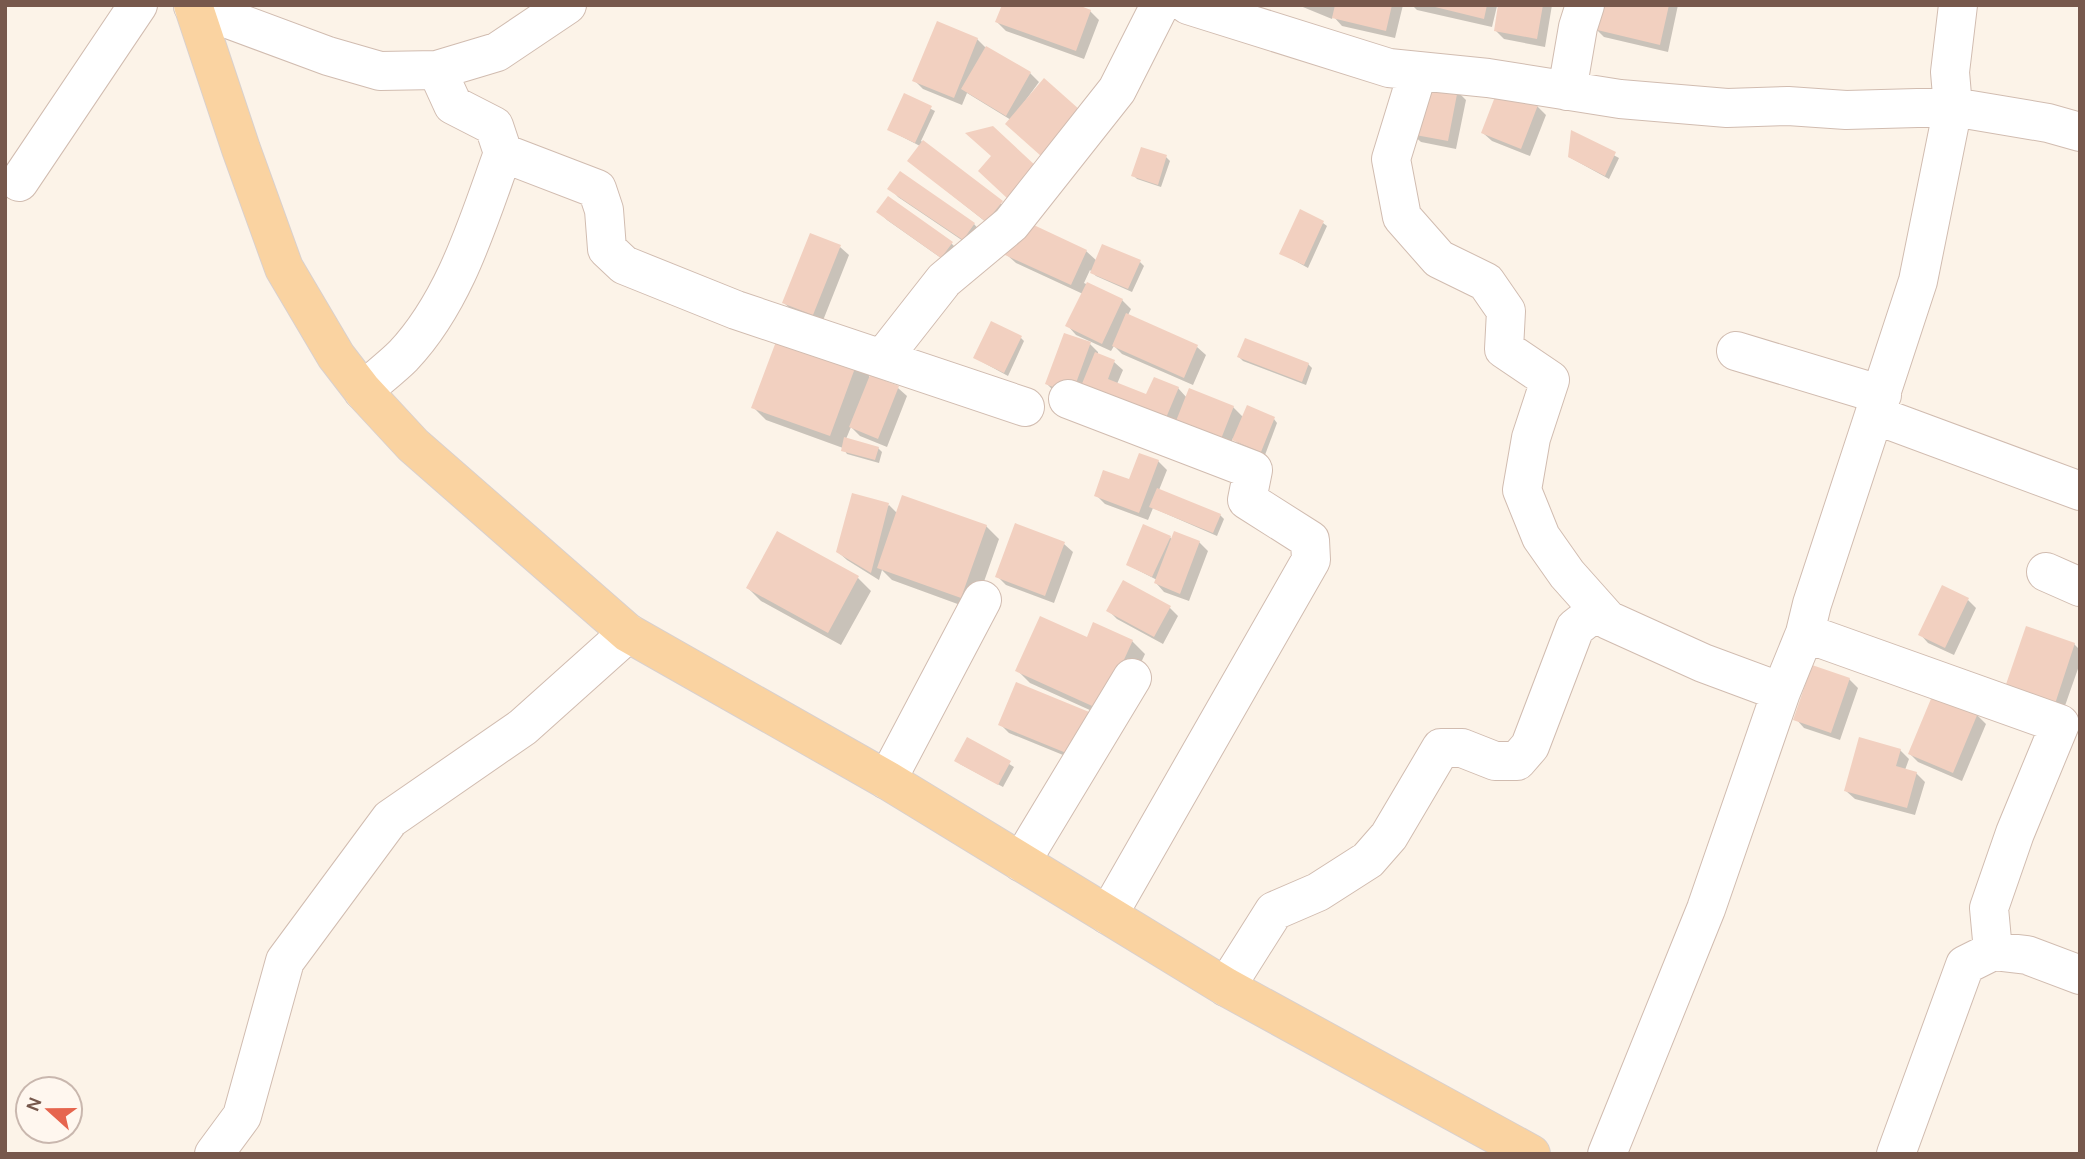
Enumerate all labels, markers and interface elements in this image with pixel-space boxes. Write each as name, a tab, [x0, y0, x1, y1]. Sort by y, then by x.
north arrow	[14, 1075, 84, 1145]
text: N	[21, 1094, 47, 1115]

